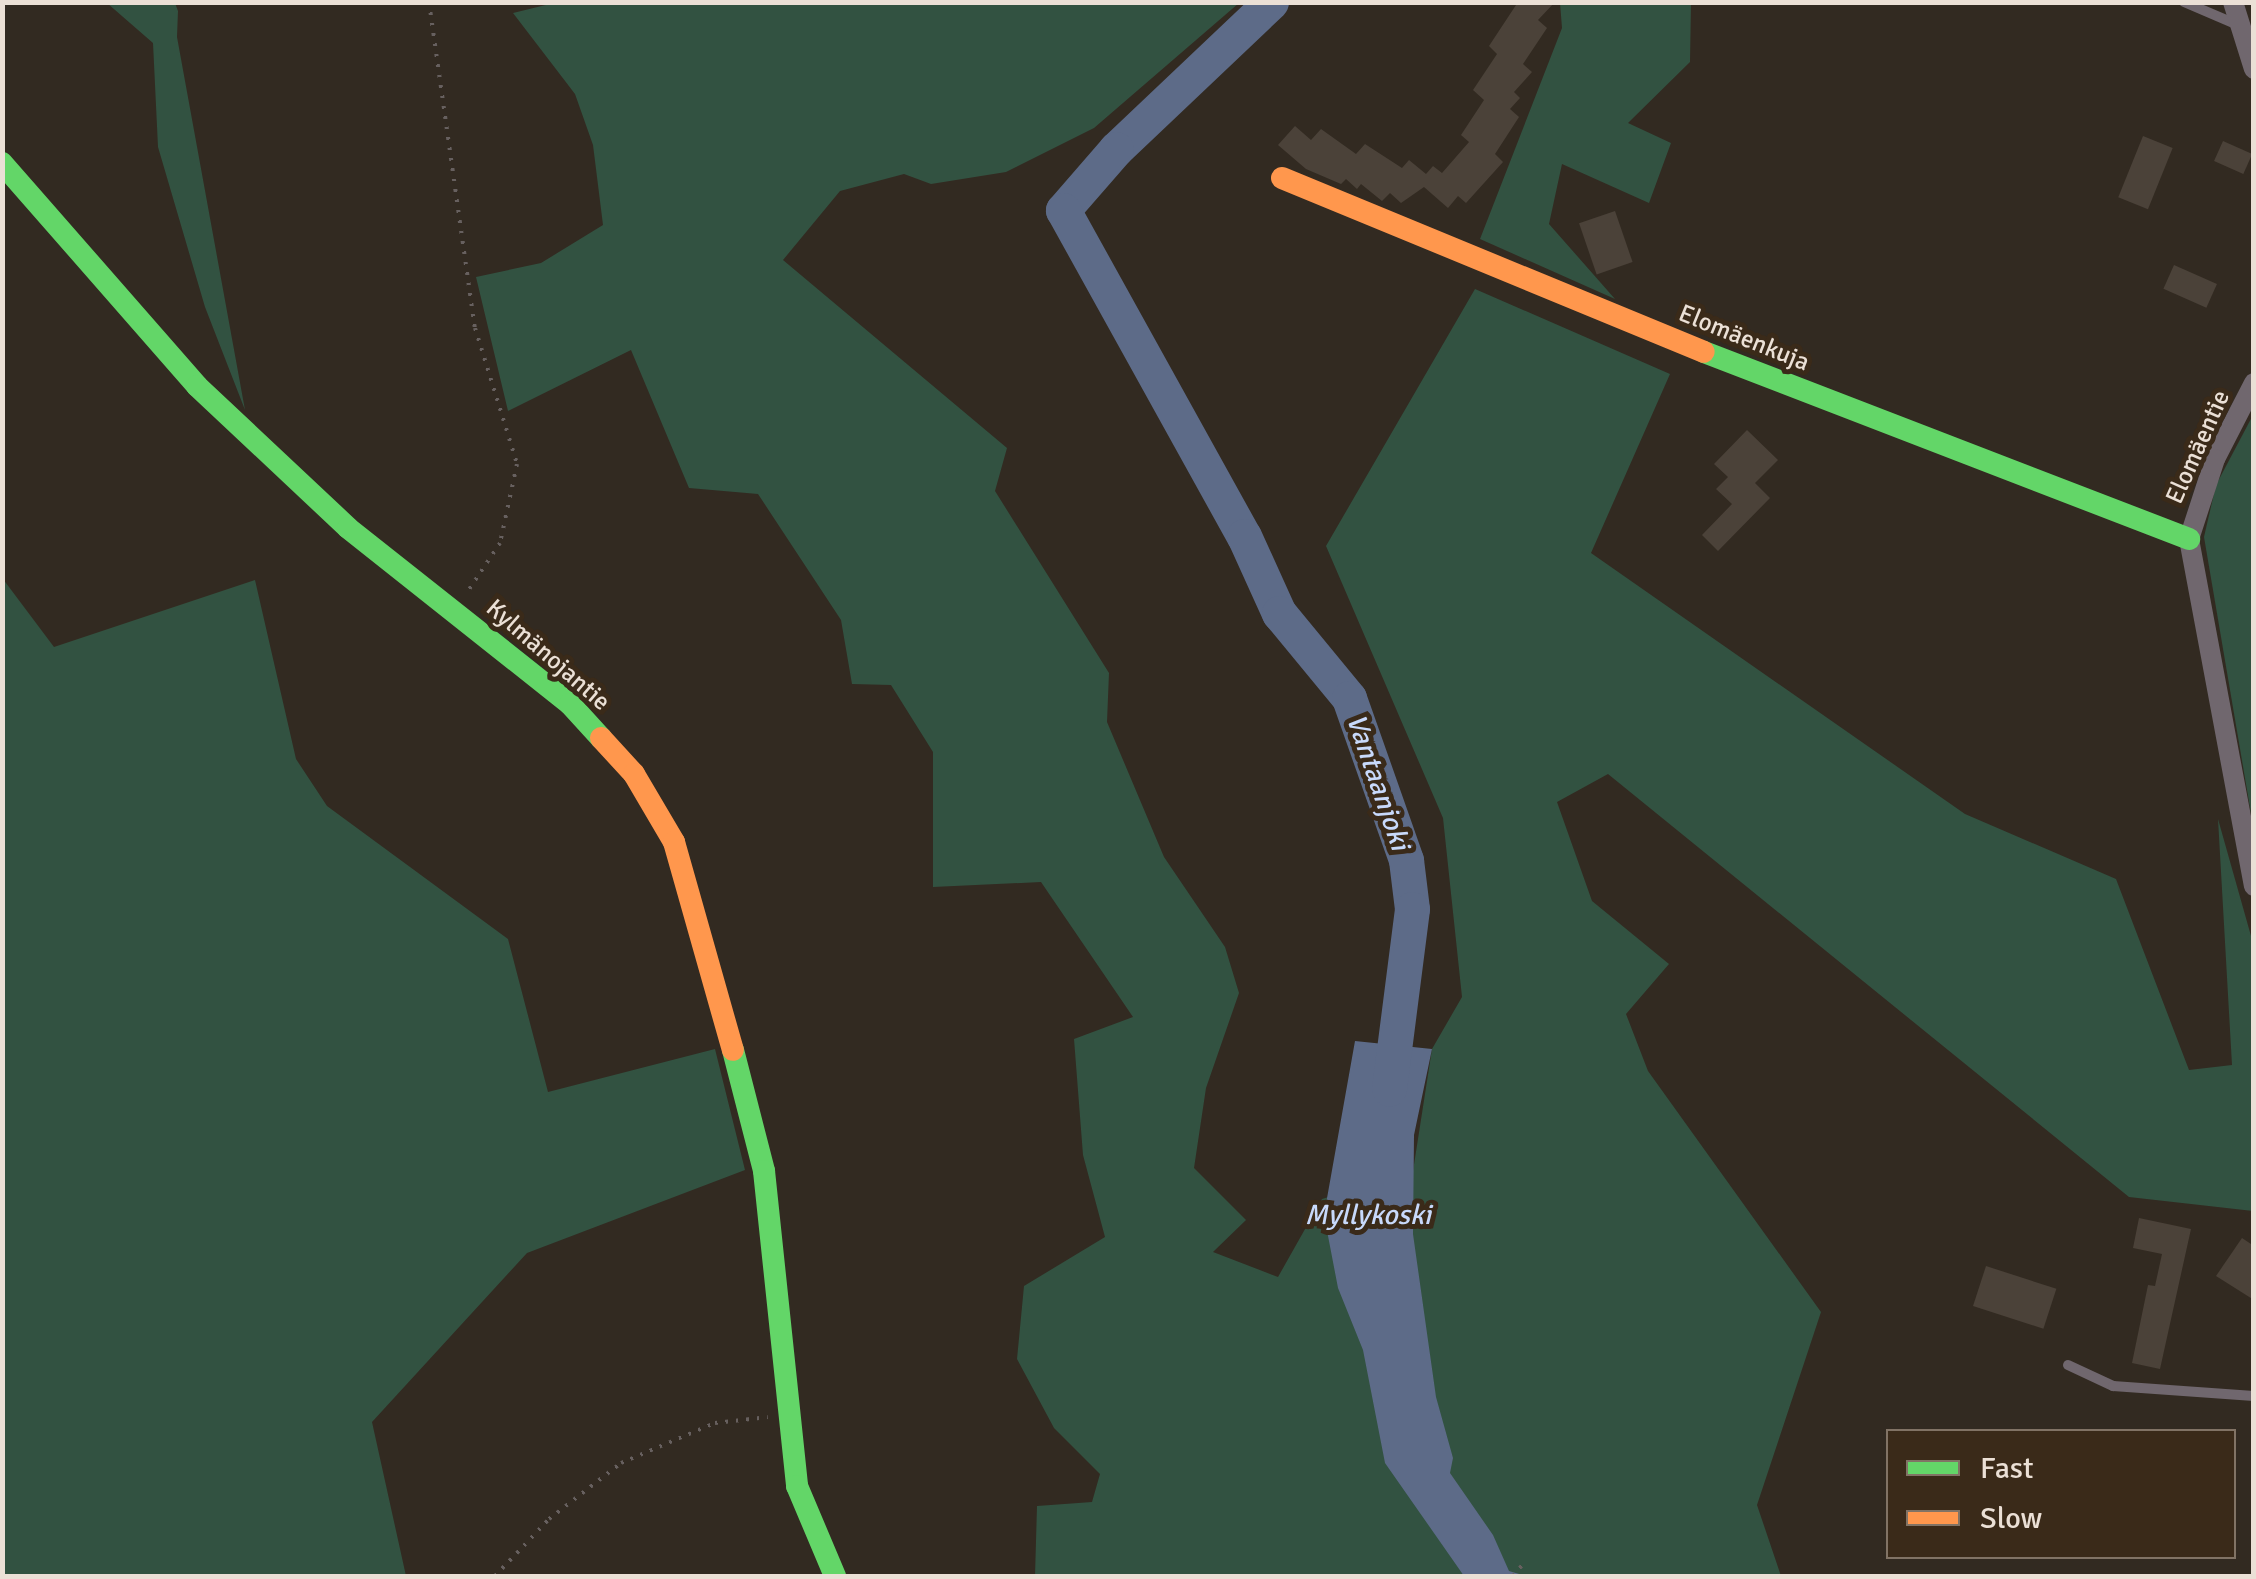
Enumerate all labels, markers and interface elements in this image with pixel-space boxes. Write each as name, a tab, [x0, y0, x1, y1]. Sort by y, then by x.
street label: Elomäenkuja	[1674, 298, 1814, 378]
street label: Elomäentie	[2160, 386, 2236, 508]
street label: Kylmänojantie	[480, 593, 616, 717]
water label: Vantaanjoki	[1339, 710, 1417, 854]
water label: Myllykoski	[1305, 1198, 1431, 1232]
legend	[1886, 1429, 2236, 1559]
text: Fast	[1980, 1450, 2033, 1487]
text: Slow	[1980, 1500, 2042, 1537]

